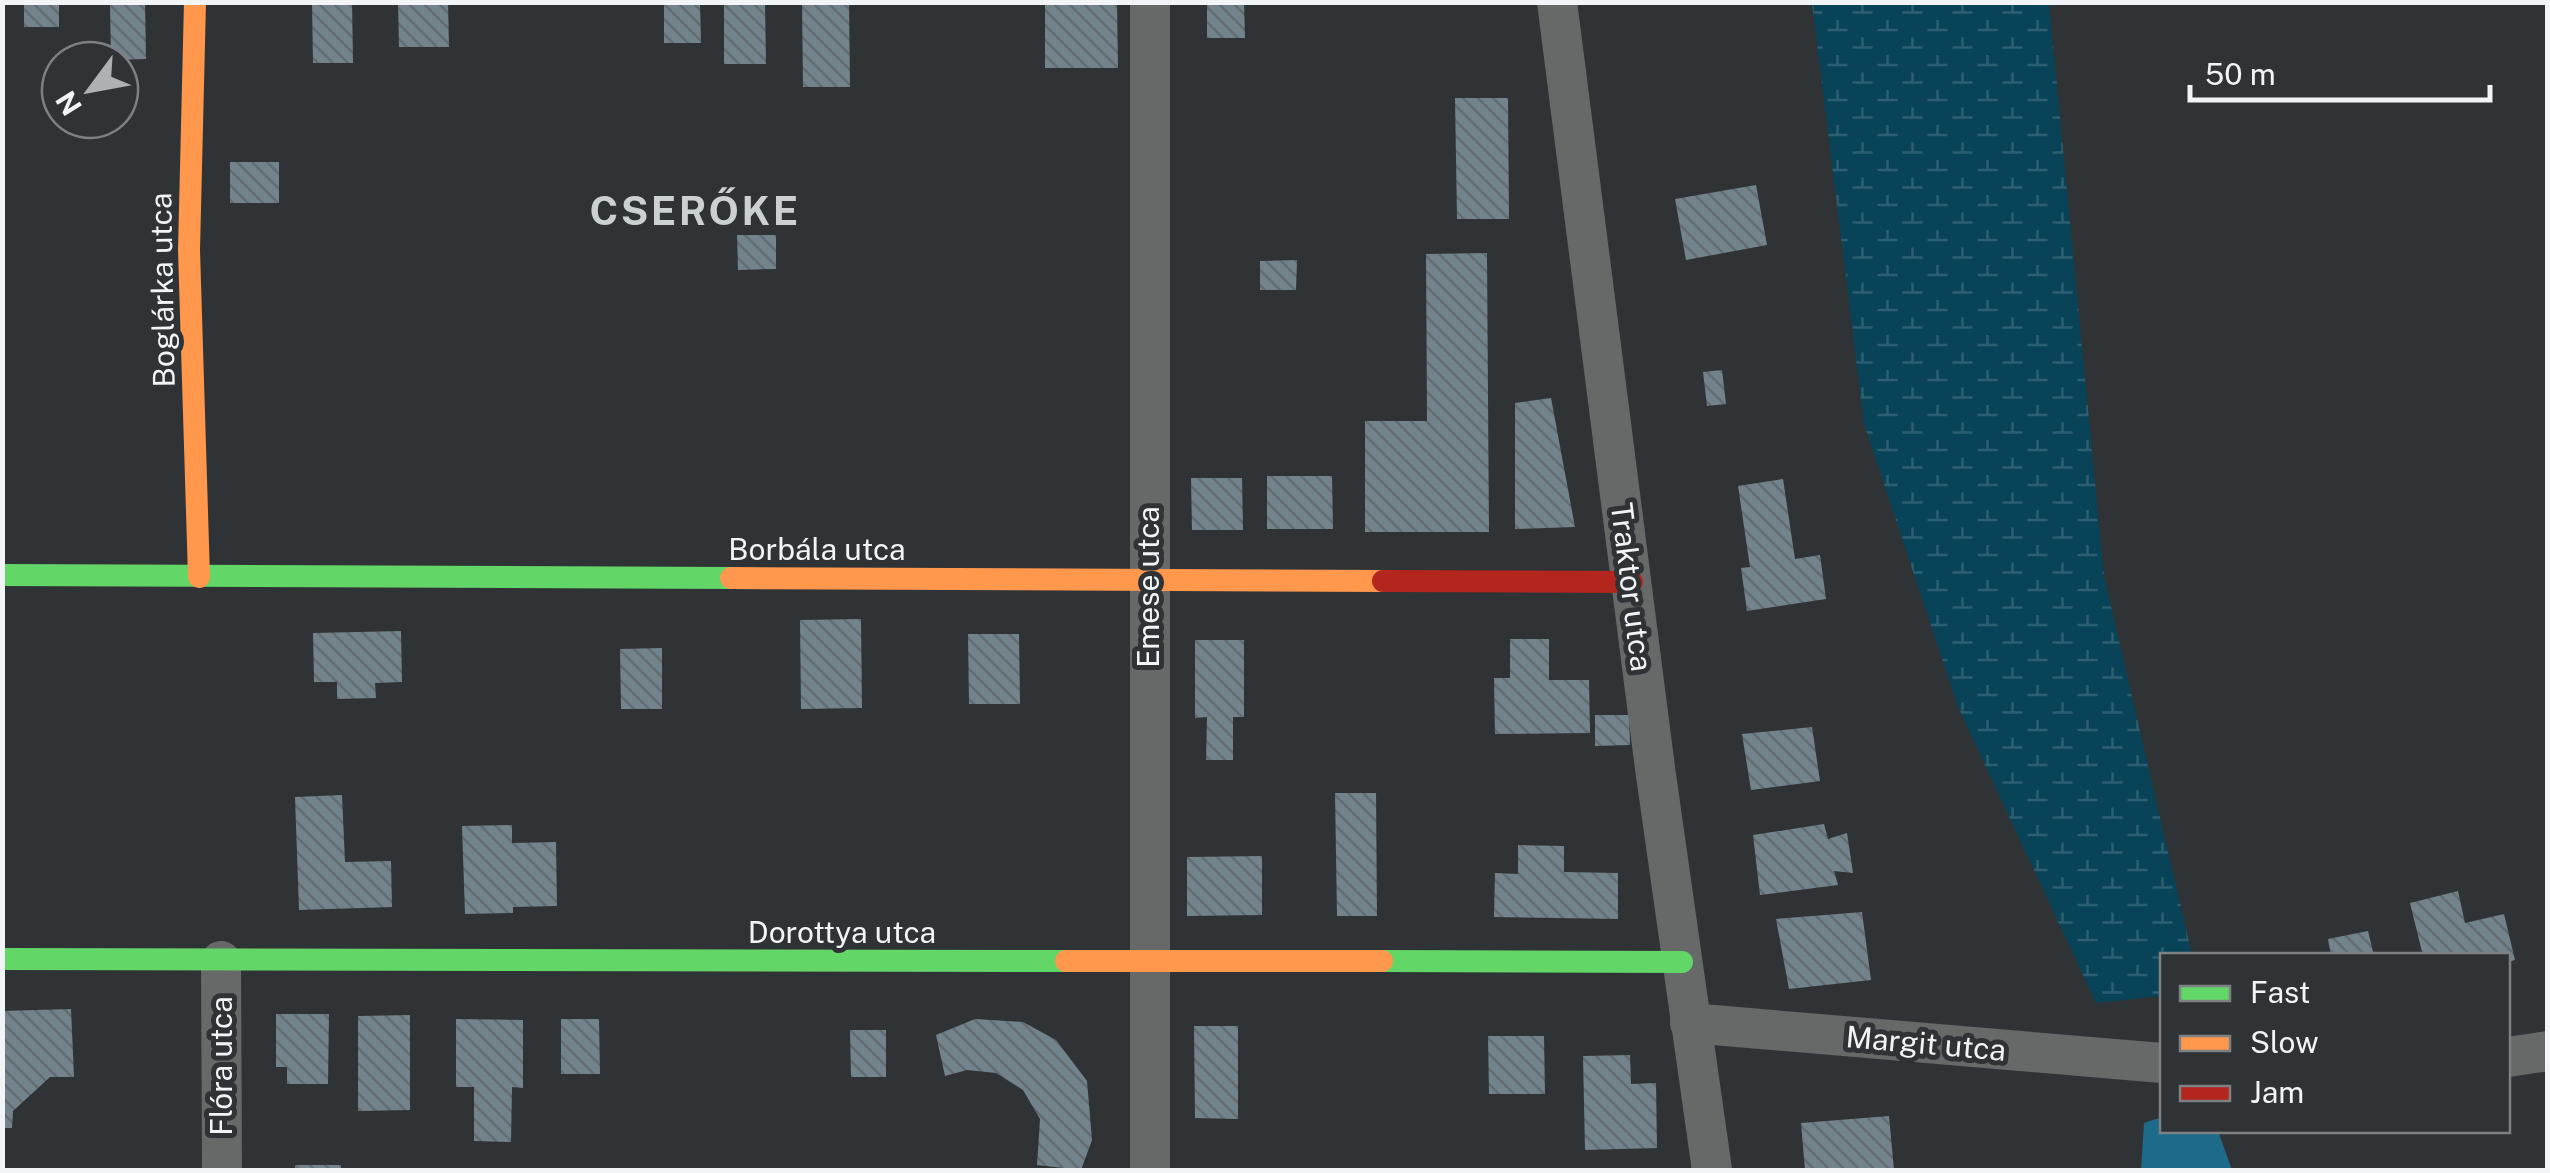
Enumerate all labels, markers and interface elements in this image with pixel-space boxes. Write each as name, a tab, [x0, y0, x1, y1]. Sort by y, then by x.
north arrow	[40, 40, 140, 140]
scale bar	[2190, 40, 2490, 102]
text: 50 m	[2205, 56, 2276, 92]
text: N	[49, 85, 88, 122]
district label: CSERŐKE	[589, 187, 801, 234]
street label: Boglárka utca	[142, 192, 182, 388]
street label: Traktor utca	[1604, 501, 1660, 673]
street label: Emese utca	[1130, 506, 1166, 668]
street label: Borbála utca	[728, 531, 906, 567]
street label: Dorottya utca	[748, 914, 936, 950]
legend	[2160, 953, 2510, 1133]
text: Fast	[2250, 974, 2310, 1010]
street label: Flóra utca	[203, 996, 239, 1136]
street label: Margit utca	[1844, 1018, 2008, 1068]
text: Slow	[2250, 1024, 2319, 1060]
text: Jam	[2250, 1074, 2304, 1110]

